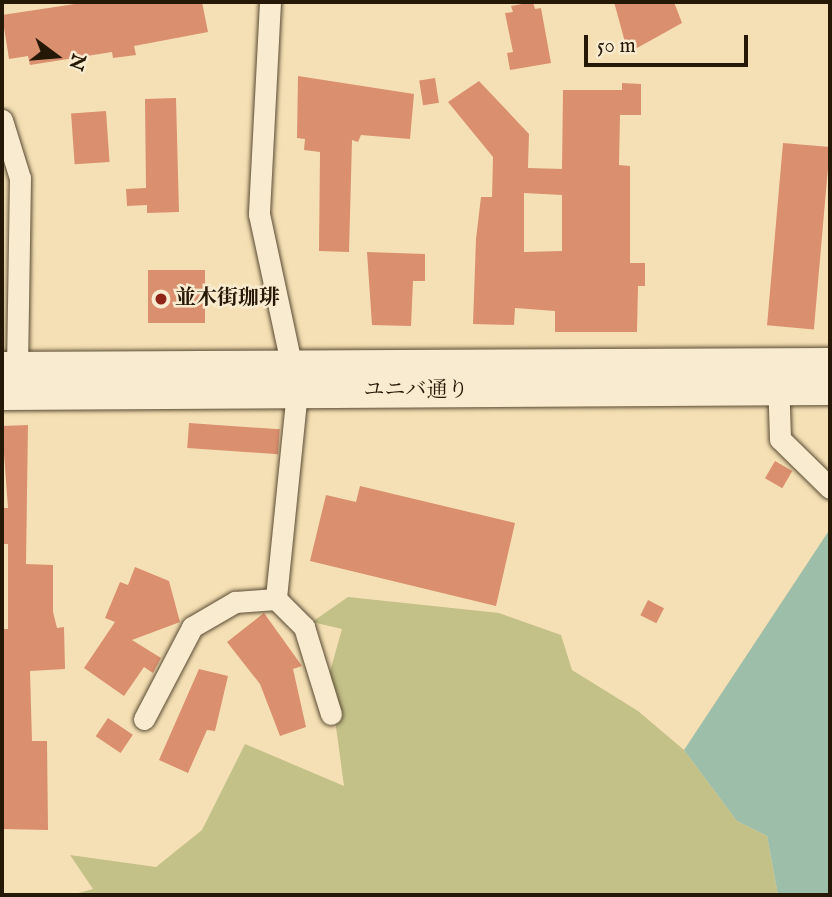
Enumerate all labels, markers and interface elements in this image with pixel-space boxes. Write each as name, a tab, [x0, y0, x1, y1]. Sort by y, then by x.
north arrow	[21, 21, 91, 91]
scale bar	[587, 21, 752, 65]
text: 50 m	[597, 33, 636, 60]
text: N	[62, 51, 90, 73]
place label: 並木街珈琲	[175, 286, 280, 312]
marker: 並木街珈琲	[153, 291, 169, 307]
street label: ユニバ通り	[364, 378, 468, 404]

